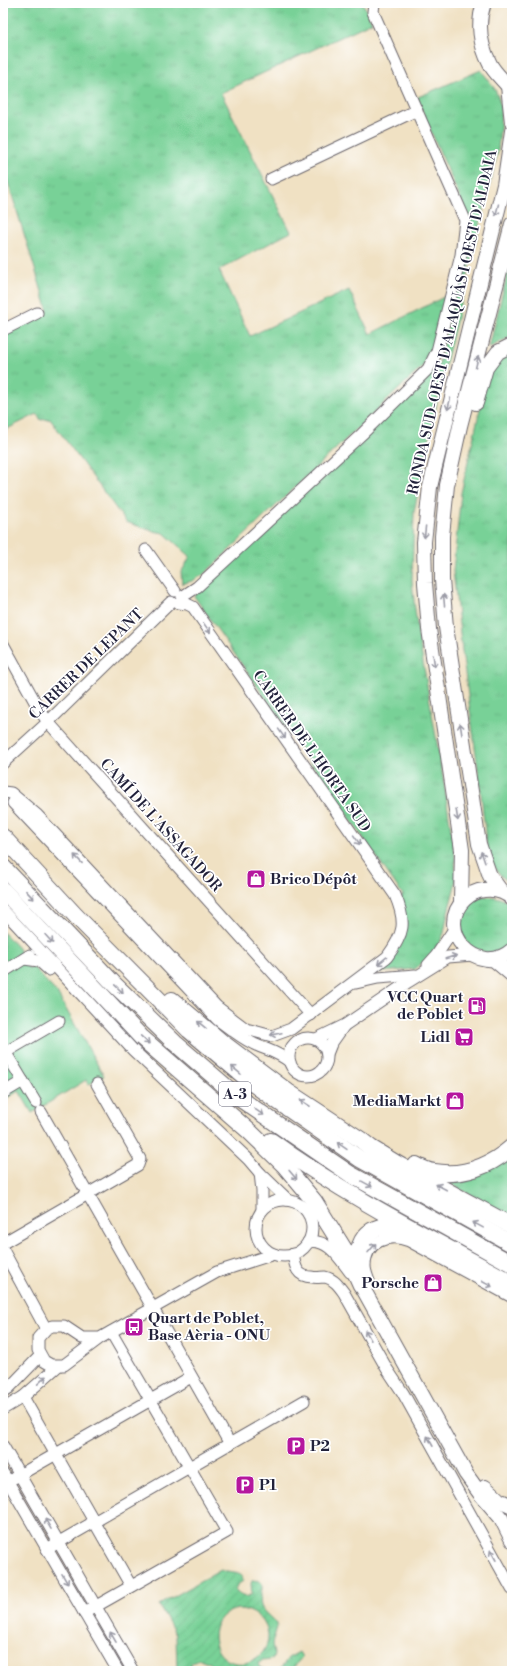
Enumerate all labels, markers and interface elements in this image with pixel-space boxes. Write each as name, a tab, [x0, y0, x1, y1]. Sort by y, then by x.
street label: RONDA SUD-OEST D'ALAQUÀS I OEST D'ALDAIA	[402, 147, 502, 497]
one-way arrow	[493, 204, 501, 217]
one-way arrow	[473, 356, 481, 369]
one-way arrow	[445, 398, 452, 411]
one-way arrow	[421, 525, 429, 538]
one-way arrow	[440, 594, 447, 607]
street label: CARRER DE LEPANT	[25, 604, 148, 724]
one-way arrow	[203, 622, 211, 633]
one-way arrow	[430, 654, 438, 667]
street label: CARRER DE L'HORTA SUD	[248, 667, 375, 836]
one-way arrow	[457, 723, 465, 736]
one-way arrow	[278, 728, 286, 739]
street label: CAMÍ DE L'ASSAGADOR	[96, 754, 227, 896]
one-way arrow	[453, 808, 461, 821]
one-way arrow	[353, 835, 361, 846]
one-way arrow	[479, 851, 487, 863]
one-way arrow	[74, 854, 83, 864]
shop icon: Brico Dépôt	[245, 868, 267, 890]
place label: Brico Dépôt	[270, 870, 357, 889]
one-way arrow	[25, 890, 34, 901]
one-way arrow	[44, 934, 54, 944]
one-way arrow	[444, 953, 457, 960]
one-way arrow	[377, 956, 388, 965]
one-way arrow	[114, 985, 124, 994]
place label: VCC Quart de Poblet	[386, 988, 464, 1024]
fuel station icon: VCC Quart de Poblet	[466, 995, 488, 1017]
one-way arrow	[196, 1021, 207, 1030]
supermarket icon: Lidl	[453, 1026, 475, 1048]
place label: Lidl	[421, 1028, 450, 1047]
one-way arrow	[270, 1030, 283, 1038]
one-way arrow	[140, 1036, 150, 1045]
one-way arrow	[231, 1065, 241, 1074]
road number: A-3	[219, 1082, 251, 1106]
shop icon: MediaMarkt	[444, 1090, 466, 1112]
place label: MediaMarkt	[353, 1092, 442, 1111]
one-way arrow	[300, 1099, 311, 1107]
one-way arrow	[254, 1107, 265, 1116]
one-way arrow	[336, 1142, 347, 1150]
one-way arrow	[288, 1170, 297, 1181]
one-way arrow	[361, 1180, 373, 1188]
one-way arrow	[435, 1183, 447, 1191]
one-way arrow	[472, 1221, 484, 1228]
one-way arrow	[368, 1243, 377, 1253]
shop icon: Porsche	[422, 1272, 444, 1294]
place label: Porsche	[362, 1274, 419, 1293]
one-way arrow	[481, 1281, 493, 1288]
place label: Quart de Poblet, Base Aèria - ONU	[148, 1309, 270, 1345]
bus stop icon: Quart de Poblet, Base Aèria - ONU	[123, 1316, 145, 1338]
one-way arrow	[363, 1329, 371, 1341]
one-way arrow	[37, 1375, 47, 1385]
parking icon: P2	[285, 1435, 307, 1457]
one-way arrow	[425, 1436, 433, 1448]
place label: P2	[310, 1437, 330, 1456]
parking icon: P1	[234, 1474, 256, 1496]
place label: P1	[259, 1476, 278, 1495]
one-way arrow	[44, 1519, 52, 1531]
one-way arrow	[489, 1549, 496, 1561]
one-way arrow	[61, 1573, 69, 1585]
one-way arrow	[109, 1631, 117, 1643]

